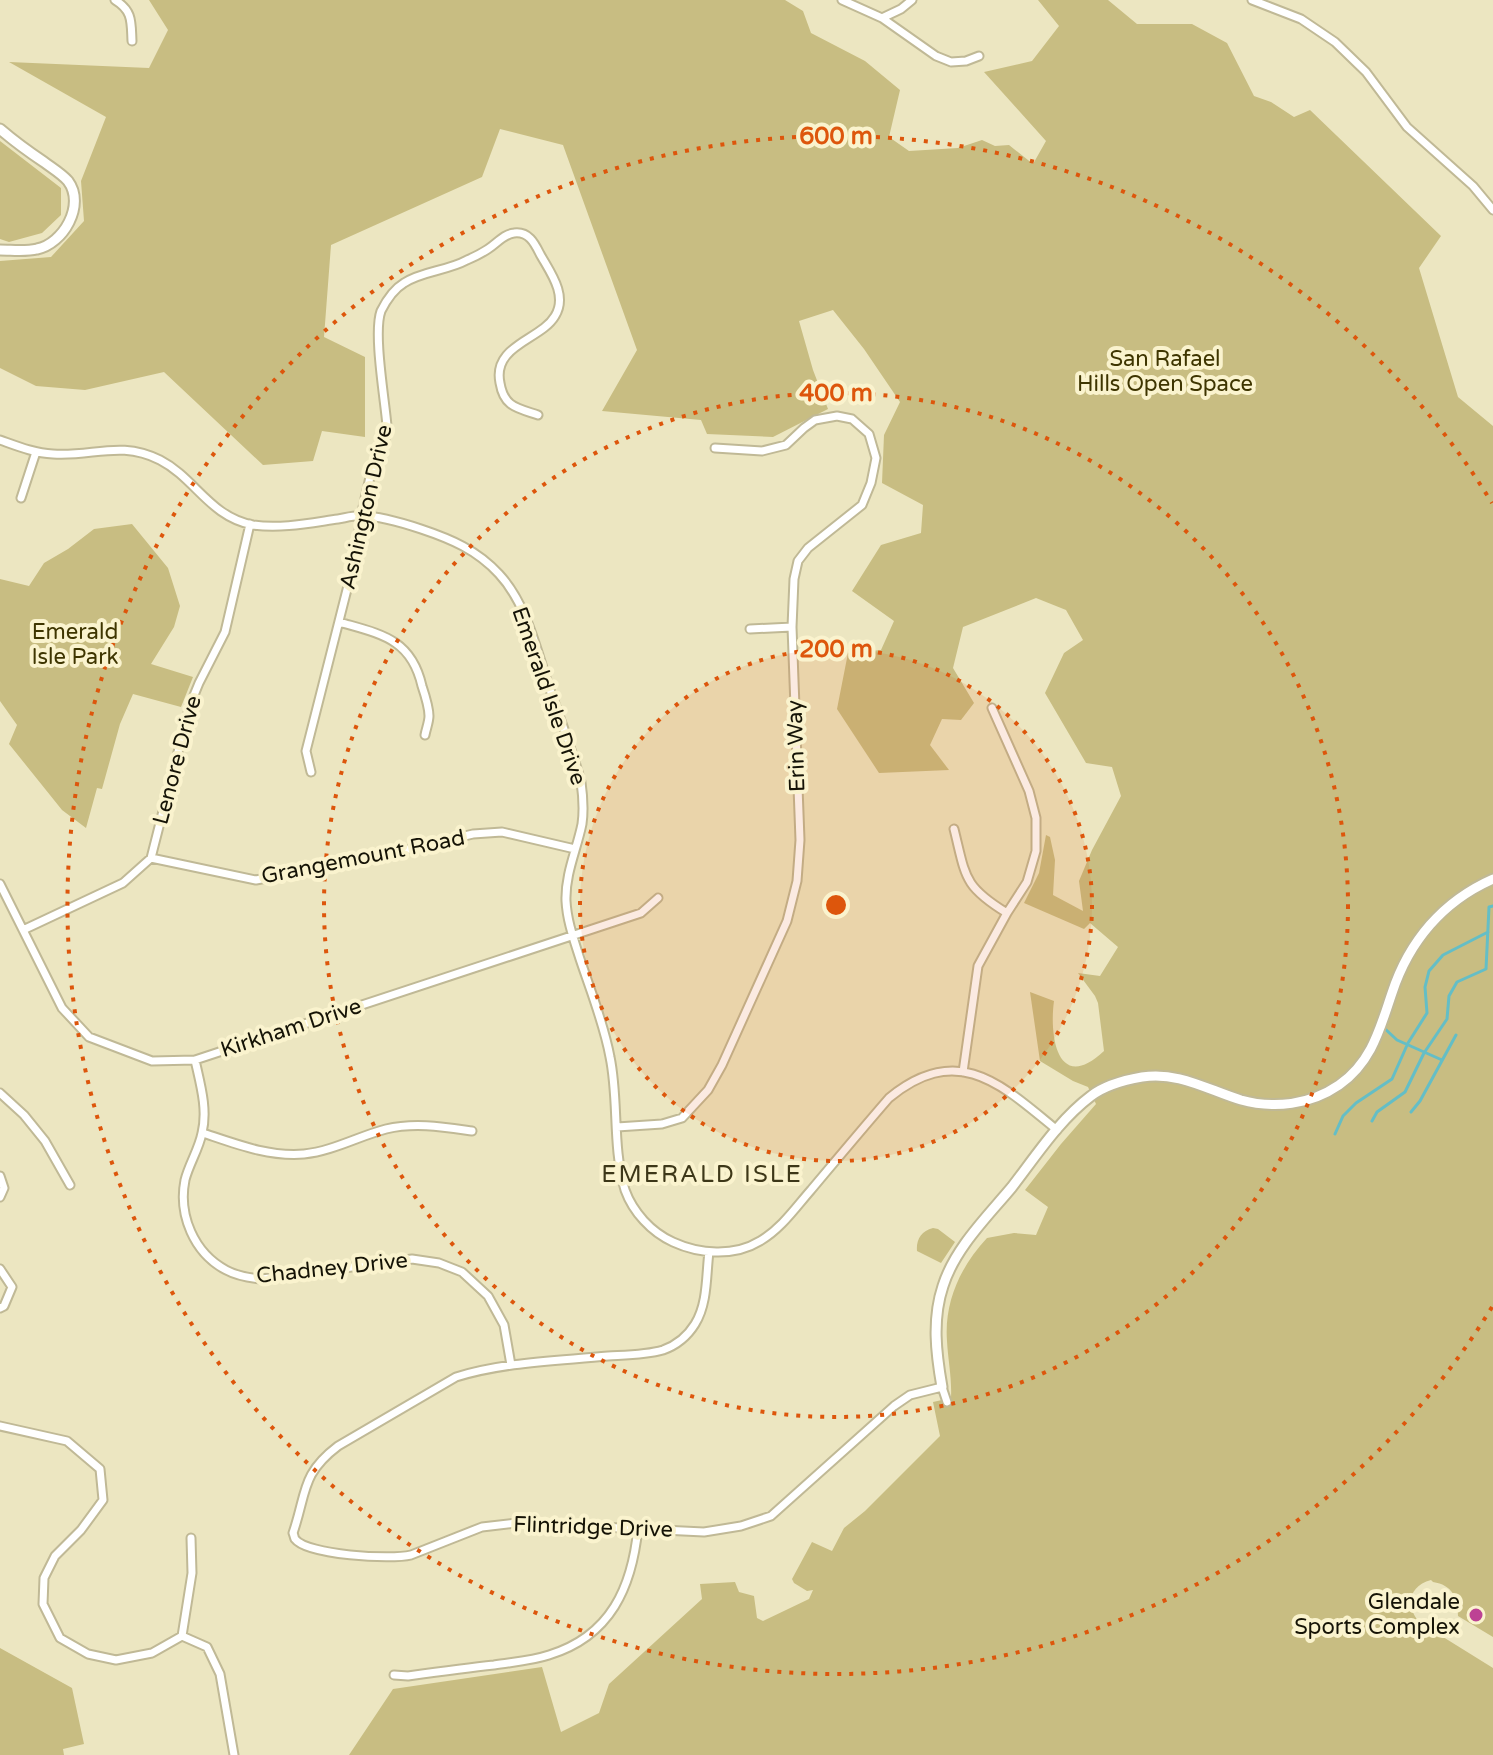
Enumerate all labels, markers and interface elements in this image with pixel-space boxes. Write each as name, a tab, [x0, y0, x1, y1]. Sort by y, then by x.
text: 600 m	[799, 122, 873, 151]
park label: San Rafael Hills Open Space	[1077, 346, 1253, 397]
text: 400 m	[799, 379, 873, 408]
street label: Ashington Drive	[334, 422, 398, 592]
street label: Emerald Isle Drive	[506, 603, 592, 789]
park label: Emerald Isle Park	[31, 619, 119, 670]
text: 200 m	[799, 635, 873, 664]
street label: Lenore Drive	[147, 693, 207, 827]
street label: Erin Way	[781, 699, 811, 793]
street label: Grangemount Road	[259, 825, 467, 889]
centre of rings	[822, 891, 850, 919]
street label: Kirkham Drive	[217, 993, 365, 1063]
district label: EMERALD ISLE	[601, 1160, 803, 1189]
street label: Chadney Drive	[255, 1247, 409, 1289]
street label: Flintridge Drive	[513, 1511, 673, 1543]
place label: Glendale Sports Complex	[1294, 1589, 1460, 1640]
marker: Glendale Sports Complex	[1467, 1606, 1485, 1624]

